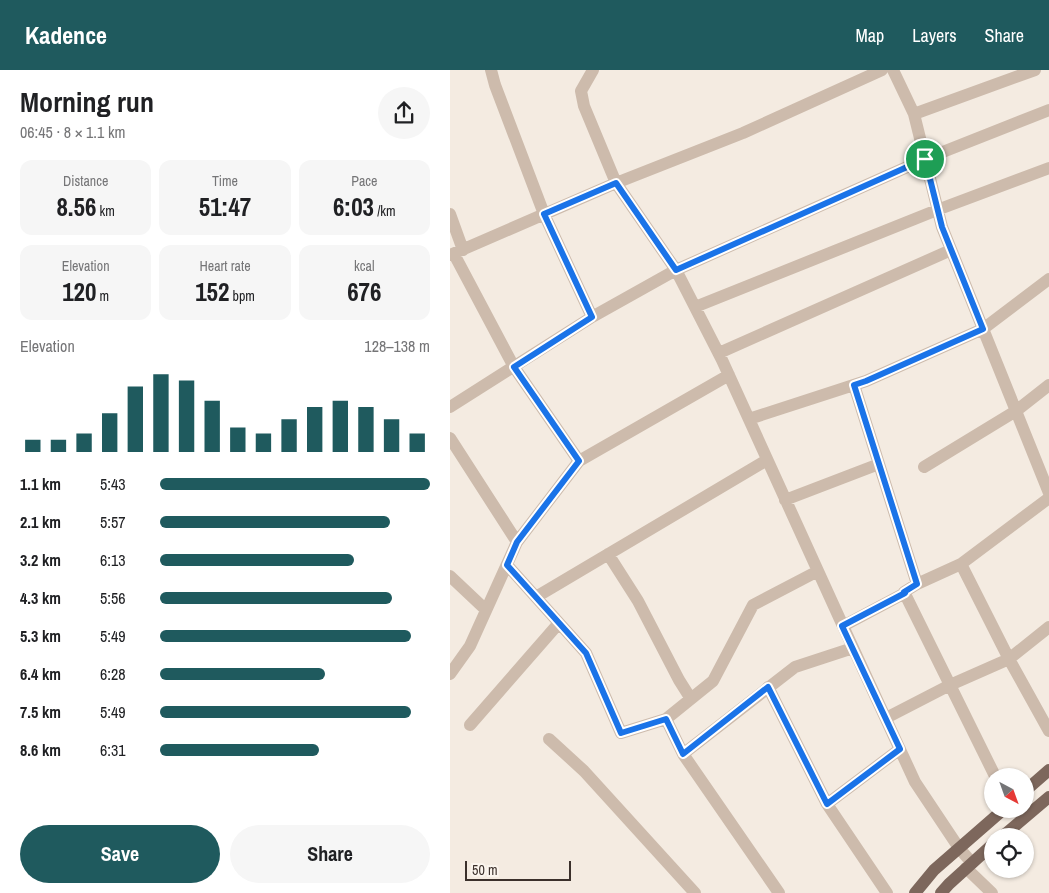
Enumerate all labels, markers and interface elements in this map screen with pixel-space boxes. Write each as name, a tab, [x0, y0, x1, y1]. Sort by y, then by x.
text: Kadence	[25, 19, 107, 51]
text: Map	[856, 23, 884, 48]
text: Layers	[912, 23, 957, 48]
text: Share	[985, 23, 1024, 48]
text: Morning run	[20, 83, 154, 121]
button: share	[378, 87, 430, 139]
text: 06:45 · 8 × 1.1 km	[20, 121, 125, 143]
pin	[904, 138, 946, 180]
icon: arrive	[911, 145, 939, 173]
text: Distance	[63, 172, 108, 190]
text: Time	[212, 172, 238, 190]
text: Pace	[351, 172, 377, 190]
text: 8.56	[56, 190, 96, 224]
text: 51:47	[199, 190, 251, 224]
text: 6:03	[333, 190, 374, 224]
text: km	[96, 202, 115, 220]
text: /km	[374, 202, 396, 220]
text: Elevation	[62, 257, 110, 275]
text: Heart rate	[199, 257, 251, 275]
text: kcal	[354, 257, 375, 275]
text: 120	[62, 275, 96, 309]
text: 152	[195, 275, 229, 309]
text: 676	[347, 275, 381, 309]
text: m	[96, 287, 109, 305]
text: bpm	[229, 287, 255, 305]
text: Elevation	[20, 335, 75, 357]
text: 128–138 m	[364, 335, 430, 357]
text: 1.1 km	[20, 473, 61, 495]
text: 5:43	[100, 473, 126, 495]
text: 2.1 km	[20, 511, 61, 533]
text: 5:57	[100, 511, 126, 533]
text: 3.2 km	[20, 549, 61, 571]
text: 6:13	[100, 549, 126, 571]
text: 4.3 km	[20, 587, 61, 609]
text: 5:56	[100, 587, 126, 609]
text: 5.3 km	[20, 625, 61, 647]
text: 5:49	[100, 625, 126, 647]
text: 6.4 km	[20, 663, 61, 685]
text: 6:28	[100, 663, 126, 685]
text: 7.5 km	[20, 701, 61, 723]
text: 5:49	[100, 701, 126, 723]
text: 8.6 km	[20, 739, 61, 761]
text: 6:31	[100, 739, 126, 761]
north arrow	[984, 768, 1034, 818]
map controls	[984, 768, 1034, 878]
button: Save	[20, 825, 220, 883]
button: Share	[230, 825, 430, 883]
button: locate	[984, 828, 1034, 878]
scale bar	[465, 858, 571, 881]
text: 50 m	[472, 861, 498, 879]

